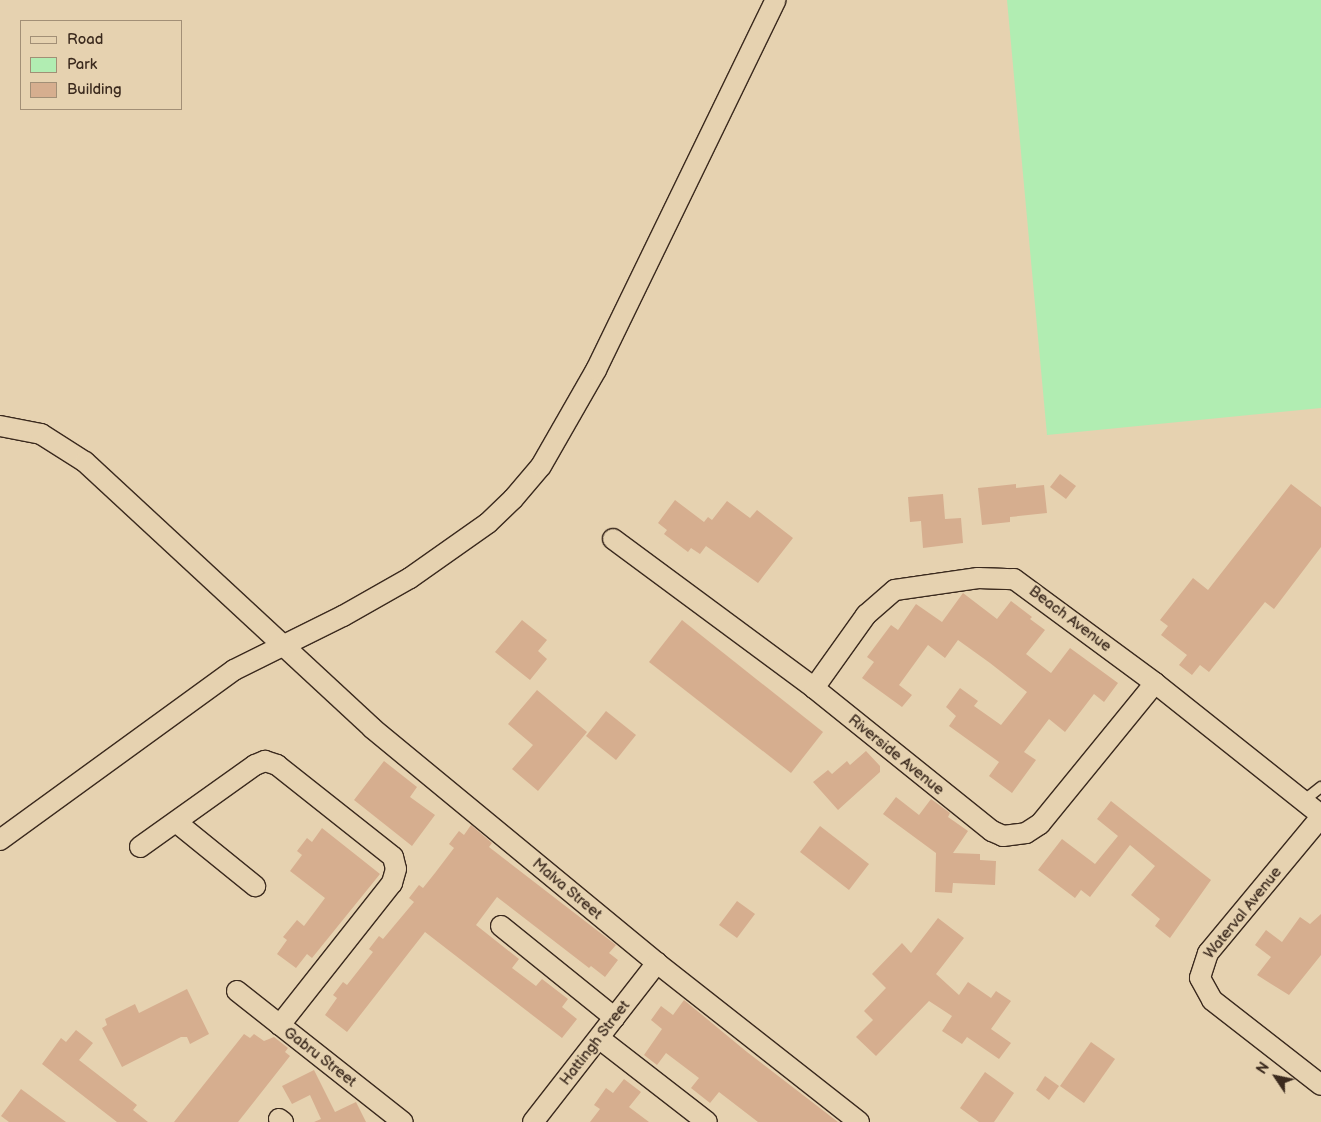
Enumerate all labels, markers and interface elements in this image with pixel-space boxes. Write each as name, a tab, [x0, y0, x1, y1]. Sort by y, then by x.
legend	[20, 20, 182, 110]
text: Road	[67, 30, 103, 49]
text: Park	[67, 55, 97, 74]
text: Building	[67, 80, 122, 99]
street label: Beach Avenue	[1025, 582, 1115, 656]
street label: Riverside Avenue	[845, 711, 947, 799]
street label: Malva Street	[528, 855, 606, 923]
street label: Waterval Avenue	[1200, 863, 1286, 963]
street label: Hattingh Street	[556, 997, 634, 1089]
street label: Gabru Street	[280, 1023, 360, 1091]
north arrow	[1251, 1052, 1301, 1102]
text: N	[1253, 1059, 1273, 1077]

